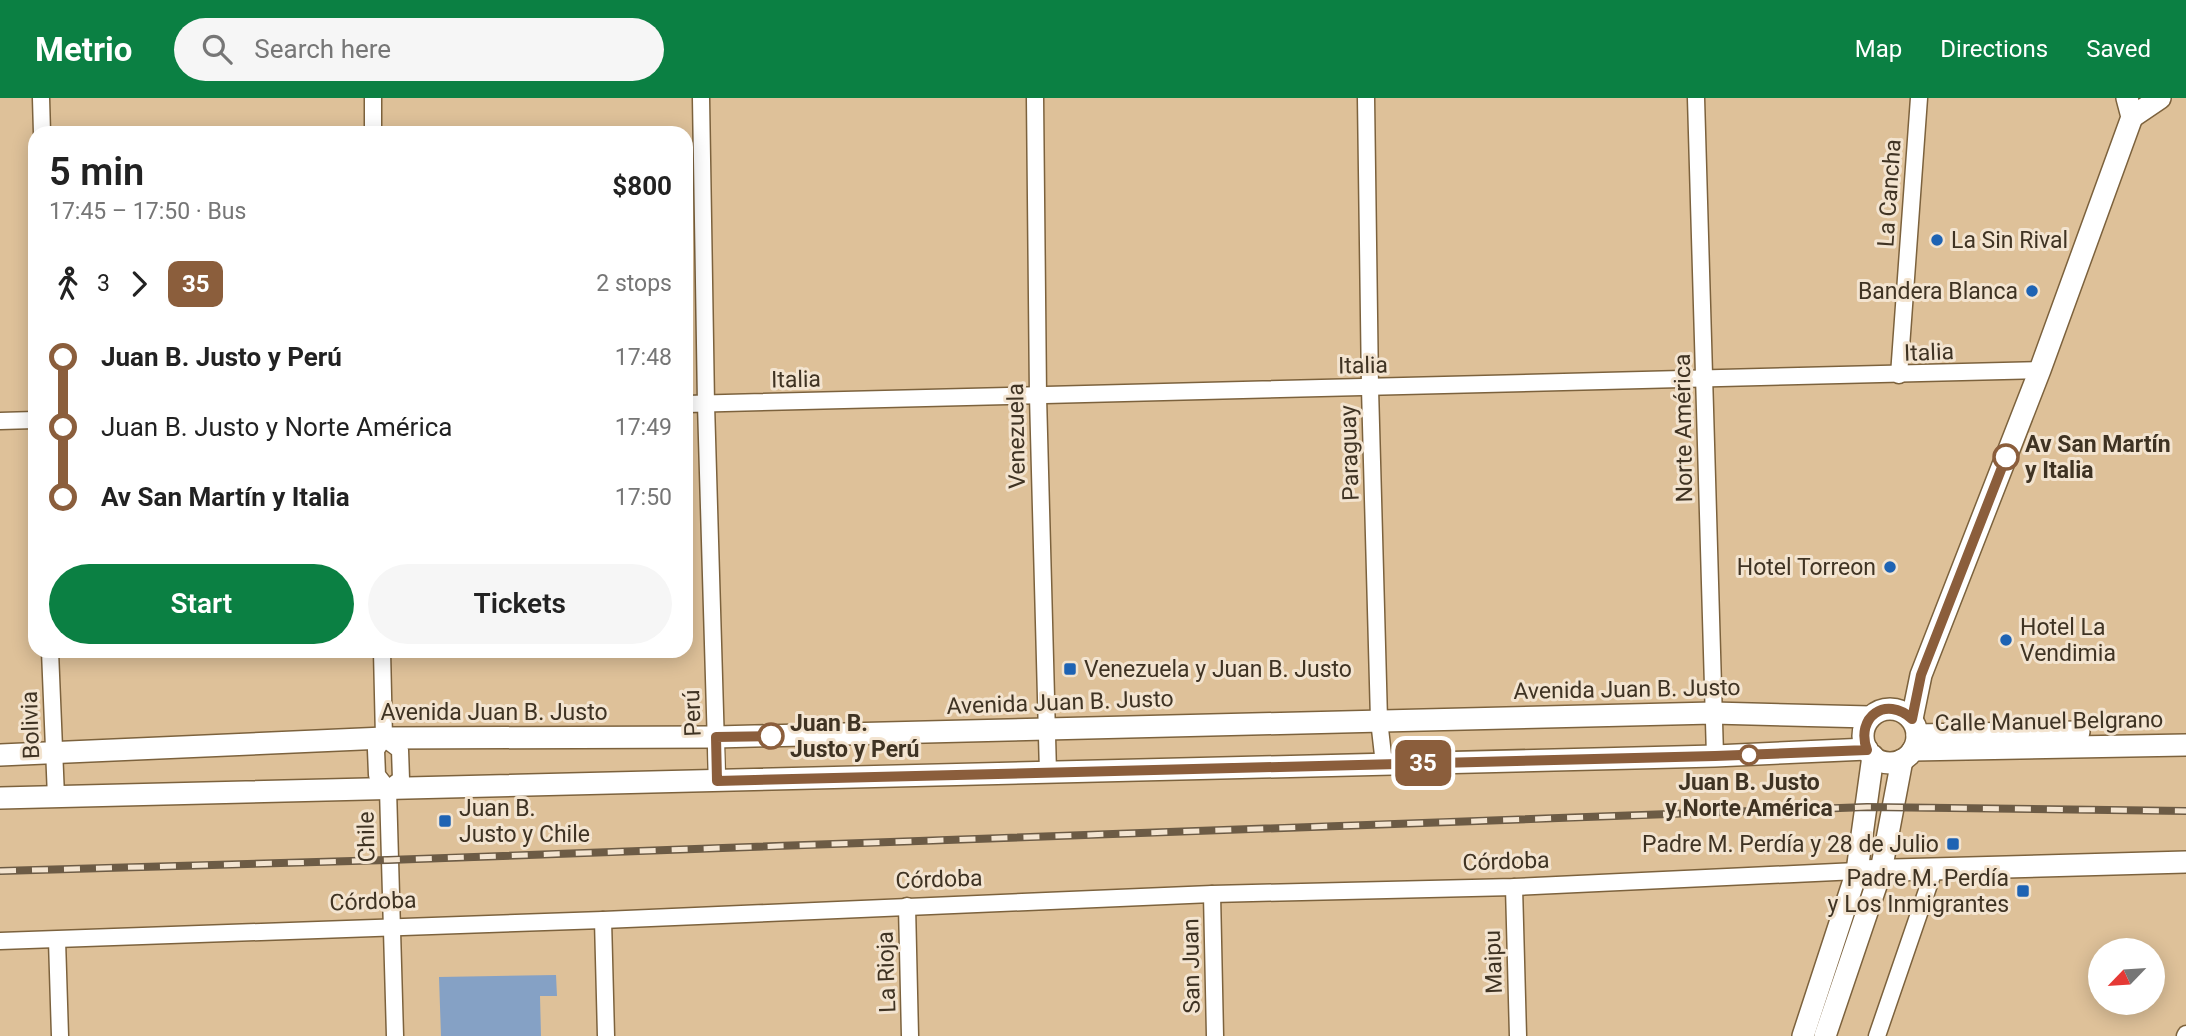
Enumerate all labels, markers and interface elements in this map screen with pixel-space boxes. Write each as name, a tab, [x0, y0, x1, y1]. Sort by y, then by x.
search box	[174, 18, 664, 81]
text: Metrio	[35, 30, 132, 69]
icon: search	[198, 30, 236, 68]
text: Search here	[254, 34, 391, 64]
text: Map	[1855, 35, 1902, 63]
text: Directions	[1940, 35, 2048, 63]
text: Saved	[2086, 35, 2151, 63]
street label: La Cancha	[1872, 138, 1907, 248]
text: 5 min	[49, 150, 144, 194]
text: $800	[612, 171, 672, 201]
text: 17:45 – 17:50 · Bus	[49, 198, 246, 225]
place label: La Sin Rival	[1951, 227, 2068, 254]
marker: La Sin Rival	[1929, 232, 1945, 248]
icon: walk	[49, 265, 87, 303]
icon: forward	[120, 265, 158, 303]
text: 3	[97, 270, 110, 297]
text: 35	[182, 270, 209, 298]
text: 2 stops	[596, 270, 672, 297]
place label: Bandera Blanca	[1858, 278, 2018, 305]
marker: Bandera Blanca	[2024, 283, 2040, 299]
street label: Italia	[1904, 338, 1954, 367]
text: Juan B. Justo y Perú	[101, 342, 342, 372]
text: 17:48	[615, 344, 672, 371]
street label: Italia	[1338, 352, 1388, 379]
street label: Norte América	[1669, 353, 1698, 503]
street label: Italia	[771, 366, 821, 393]
street label: Venezuela	[1002, 383, 1031, 489]
street label: Paraguay	[1334, 405, 1365, 501]
text: Juan B. Justo y Norte América	[101, 412, 453, 442]
text: 17:49	[615, 414, 672, 441]
place label: Av San Martín y Italia	[2025, 431, 2171, 484]
marker: Av San Martín y Italia	[1993, 444, 2019, 470]
text: Av San Martín y Italia	[101, 482, 350, 512]
text: 17:50	[615, 484, 672, 511]
place label: Hotel Torreon	[1737, 554, 1876, 581]
marker: Hotel Torreon	[1882, 559, 1898, 575]
button: Start	[49, 564, 354, 644]
button: Tickets	[368, 564, 672, 644]
place label: Hotel La Vendimia	[2020, 614, 2116, 667]
marker: Hotel La Vendimia	[1998, 632, 2014, 648]
place label: Venezuela y Juan B. Justo	[1084, 656, 1352, 683]
marker: Venezuela y Juan B. Justo	[1062, 661, 1078, 677]
street label: Avenida Juan B. Justo	[1513, 674, 1741, 705]
street label: Avenida Juan B. Justo	[946, 685, 1174, 720]
street label: Perú	[678, 689, 707, 737]
street label: Bolivia	[16, 691, 45, 759]
street label: Avenida Juan B. Justo	[380, 699, 608, 726]
street label: Calle Manuel Belgrano	[1934, 706, 2164, 737]
place label: Juan B. Justo y Perú	[790, 710, 919, 763]
marker: Juan B. Justo y Perú	[758, 723, 784, 749]
line badge: 35	[1392, 740, 1454, 786]
marker: Juan B. Justo y Norte América	[1739, 745, 1759, 765]
text: 35	[1409, 749, 1437, 777]
place label: Juan B. Justo y Norte América	[1665, 769, 1833, 822]
place label: Juan B. Justo y Chile	[459, 795, 590, 848]
street label: Chile	[353, 811, 380, 863]
marker: Juan B. Justo y Chile	[437, 813, 453, 829]
place label: Padre M. Perdía y 28 de Julio	[1642, 831, 1939, 858]
marker: Padre M. Perdía y 28 de Julio	[1945, 836, 1961, 852]
street label: Córdoba	[1462, 846, 1550, 877]
street label: Córdoba	[895, 864, 983, 895]
place label: Padre M. Perdía y Los Inmigrantes	[1828, 865, 2009, 918]
marker: Padre M. Perdía y Los Inmigrantes	[2015, 883, 2031, 899]
street label: Córdoba	[329, 886, 417, 917]
street label: San Juan	[1177, 918, 1206, 1014]
street label: Maipu	[1479, 930, 1508, 994]
street label: La Rioja	[872, 931, 901, 1013]
north arrow	[2088, 938, 2165, 1015]
map controls	[2088, 938, 2165, 1015]

